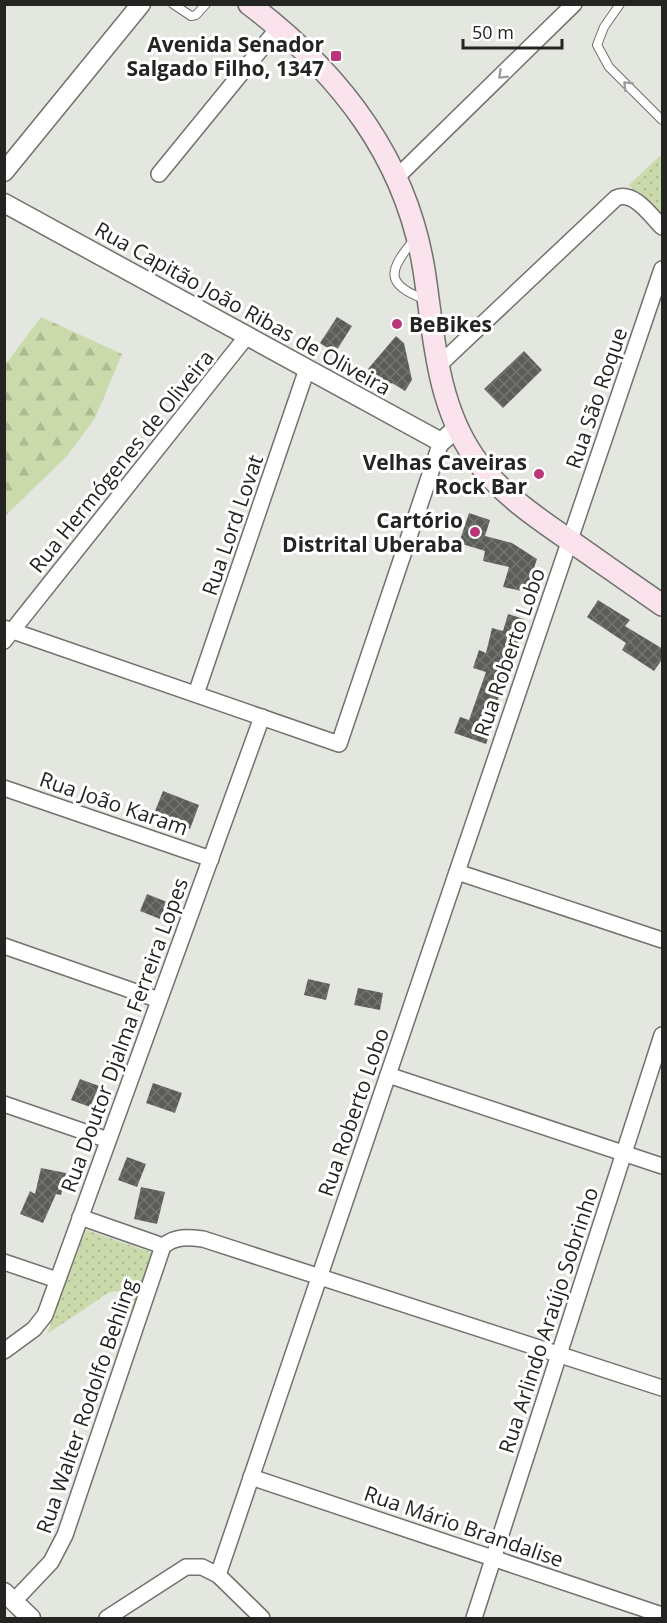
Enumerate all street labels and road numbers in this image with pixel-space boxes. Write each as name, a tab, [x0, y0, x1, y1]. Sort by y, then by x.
street label: Rua Capitão João Ribas de Oliveira	[90, 215, 396, 401]
street label: Rua São Roque	[559, 324, 633, 472]
street label: Rua Hermógenes de Oliveira	[22, 344, 220, 578]
street label: Rua Lord Lovat	[195, 451, 269, 599]
street label: Rua Roberto Lobo	[467, 564, 551, 740]
street label: Rua João Karam	[36, 764, 192, 842]
street label: Rua Doutor Djalma Ferreira Lopes	[54, 874, 194, 1196]
street label: Rua Roberto Lobo	[311, 1024, 395, 1200]
street label: Rua Arlindo Araújo Sobrinho	[492, 1183, 604, 1457]
street label: Rua Walter Rodolfo Behling	[29, 1275, 143, 1537]
street label: Rua Mário Brandalise	[361, 1479, 567, 1573]

